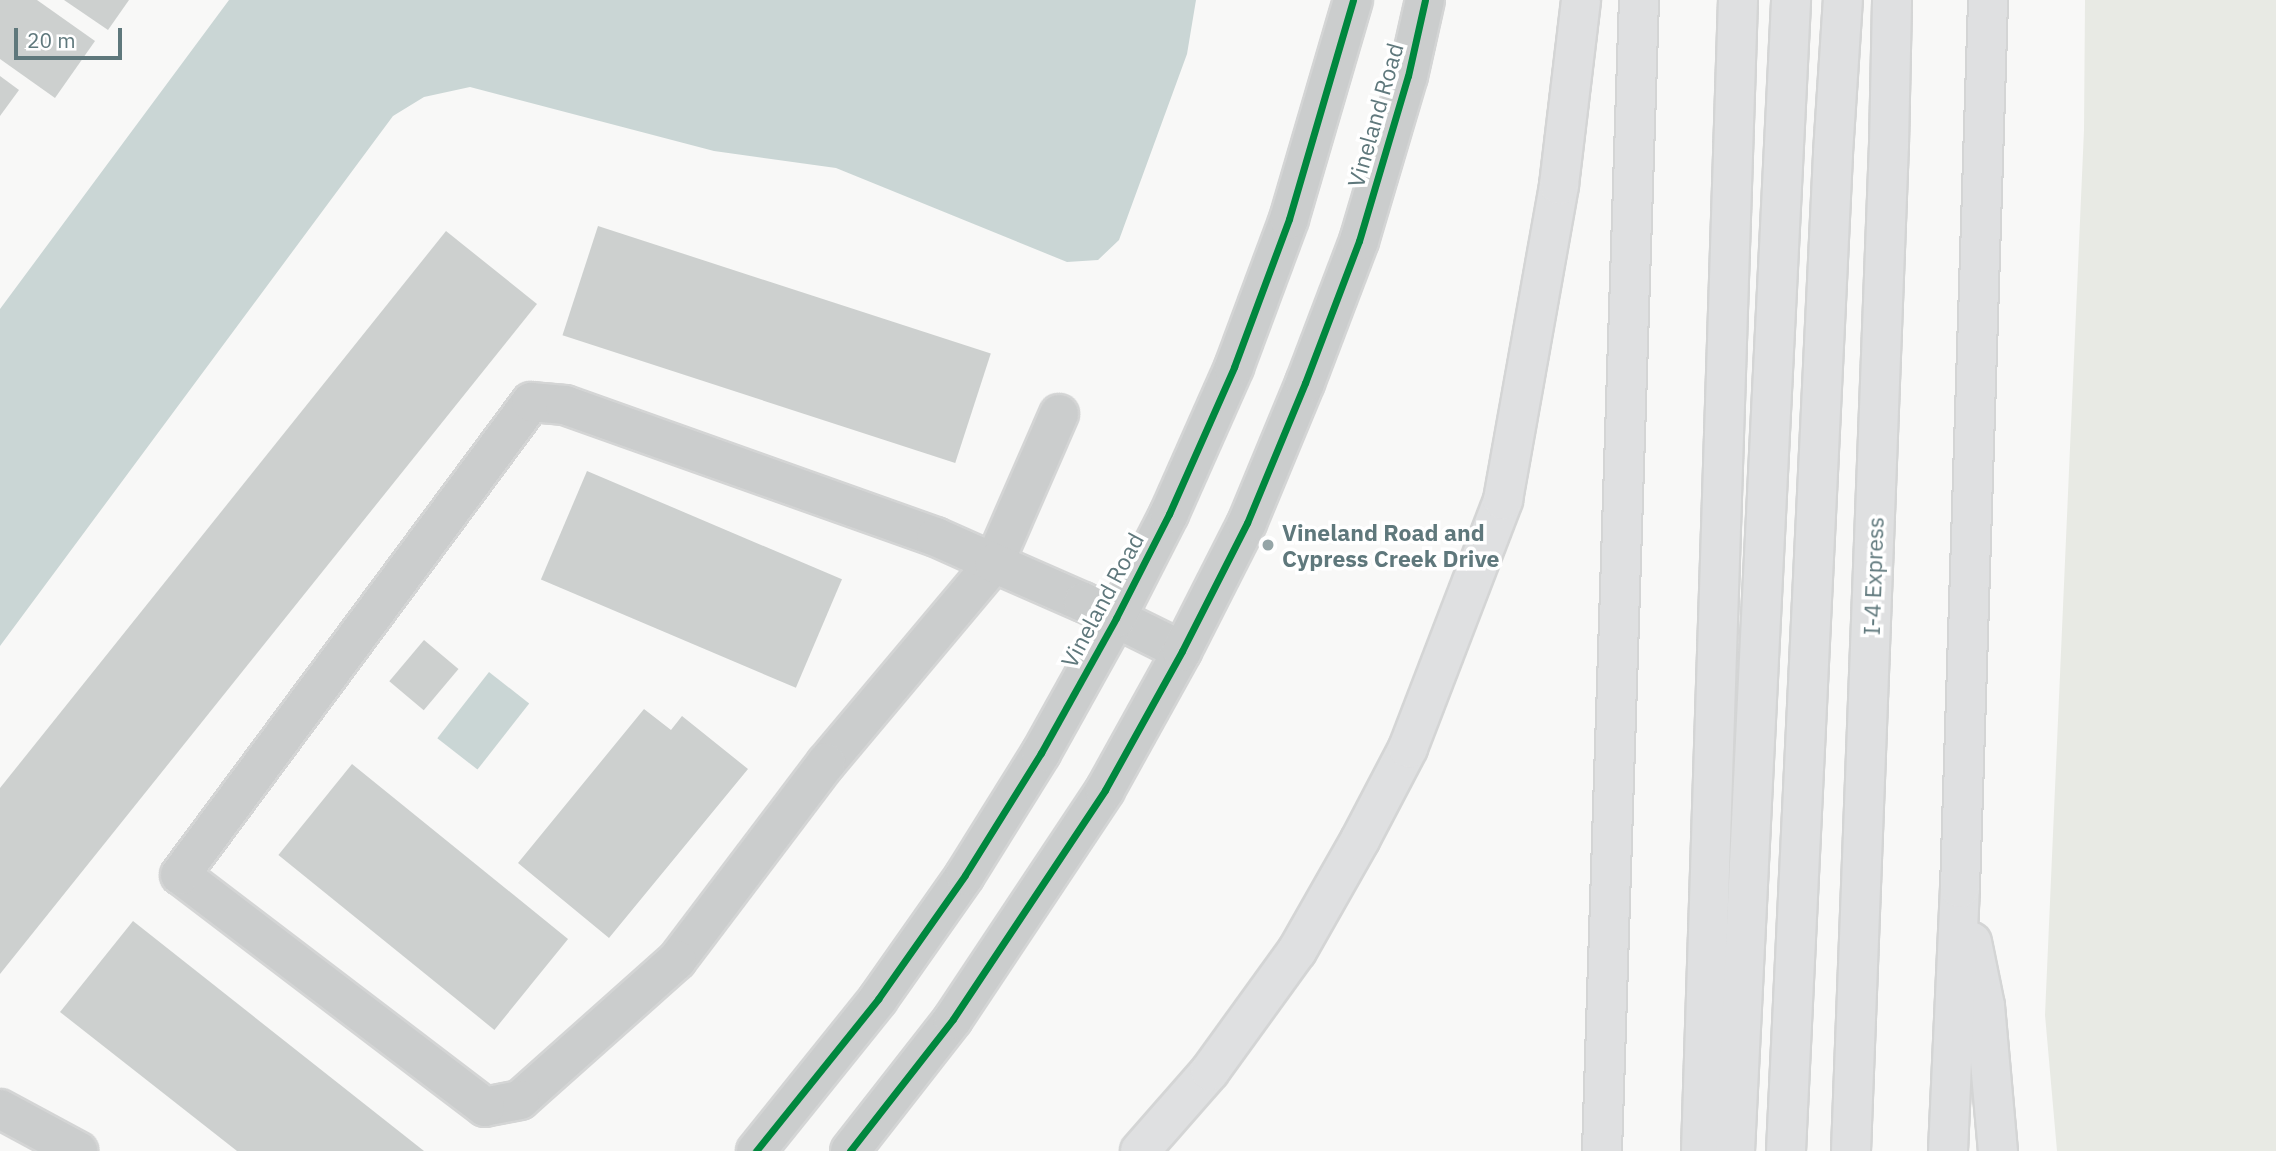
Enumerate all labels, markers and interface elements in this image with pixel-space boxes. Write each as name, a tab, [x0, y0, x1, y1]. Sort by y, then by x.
scale bar	[18, 14, 126, 58]
text: 20 m	[27, 26, 76, 54]
street label: Vineland Road	[1341, 40, 1409, 190]
street label: I-4 Express	[1857, 516, 1889, 636]
place label: Vineland Road and Cypress Creek Drive	[1282, 518, 1500, 572]
street label: Vineland Road	[1055, 528, 1149, 672]
marker: Vineland Road and Cypress Creek Drive	[1260, 537, 1276, 553]

